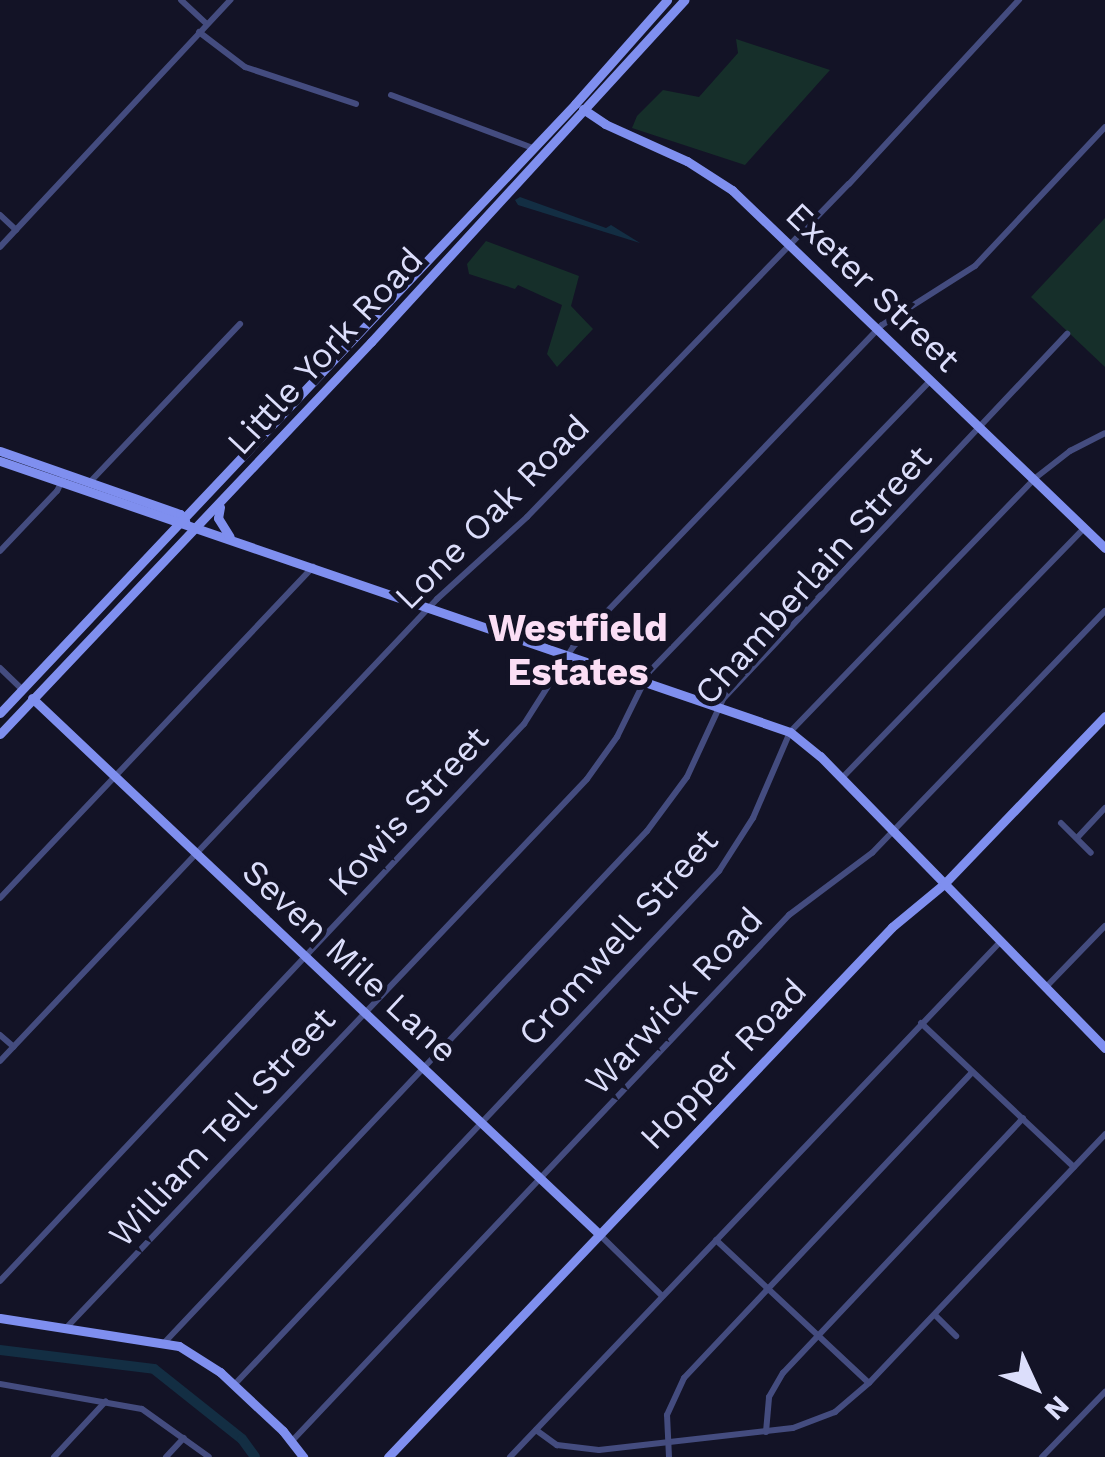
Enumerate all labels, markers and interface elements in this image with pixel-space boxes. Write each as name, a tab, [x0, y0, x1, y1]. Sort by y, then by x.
street label: Exeter Street	[777, 193, 969, 381]
street label: Little York Road	[218, 238, 432, 464]
street label: Lone Oak Road	[386, 406, 598, 618]
street label: Chamberlain Street	[686, 437, 940, 713]
district label: Westfield Estates	[488, 606, 668, 696]
street label: Kowis Street	[319, 718, 497, 904]
street label: Cromwell Street	[509, 819, 727, 1055]
street label: Seven Mile Lane	[234, 851, 466, 1071]
street label: Warwick Road	[576, 898, 772, 1104]
street label: Hopper Road	[631, 970, 815, 1158]
street label: William Tell Street	[99, 998, 345, 1256]
north arrow	[985, 1337, 1085, 1437]
text: N	[1038, 1389, 1076, 1427]

